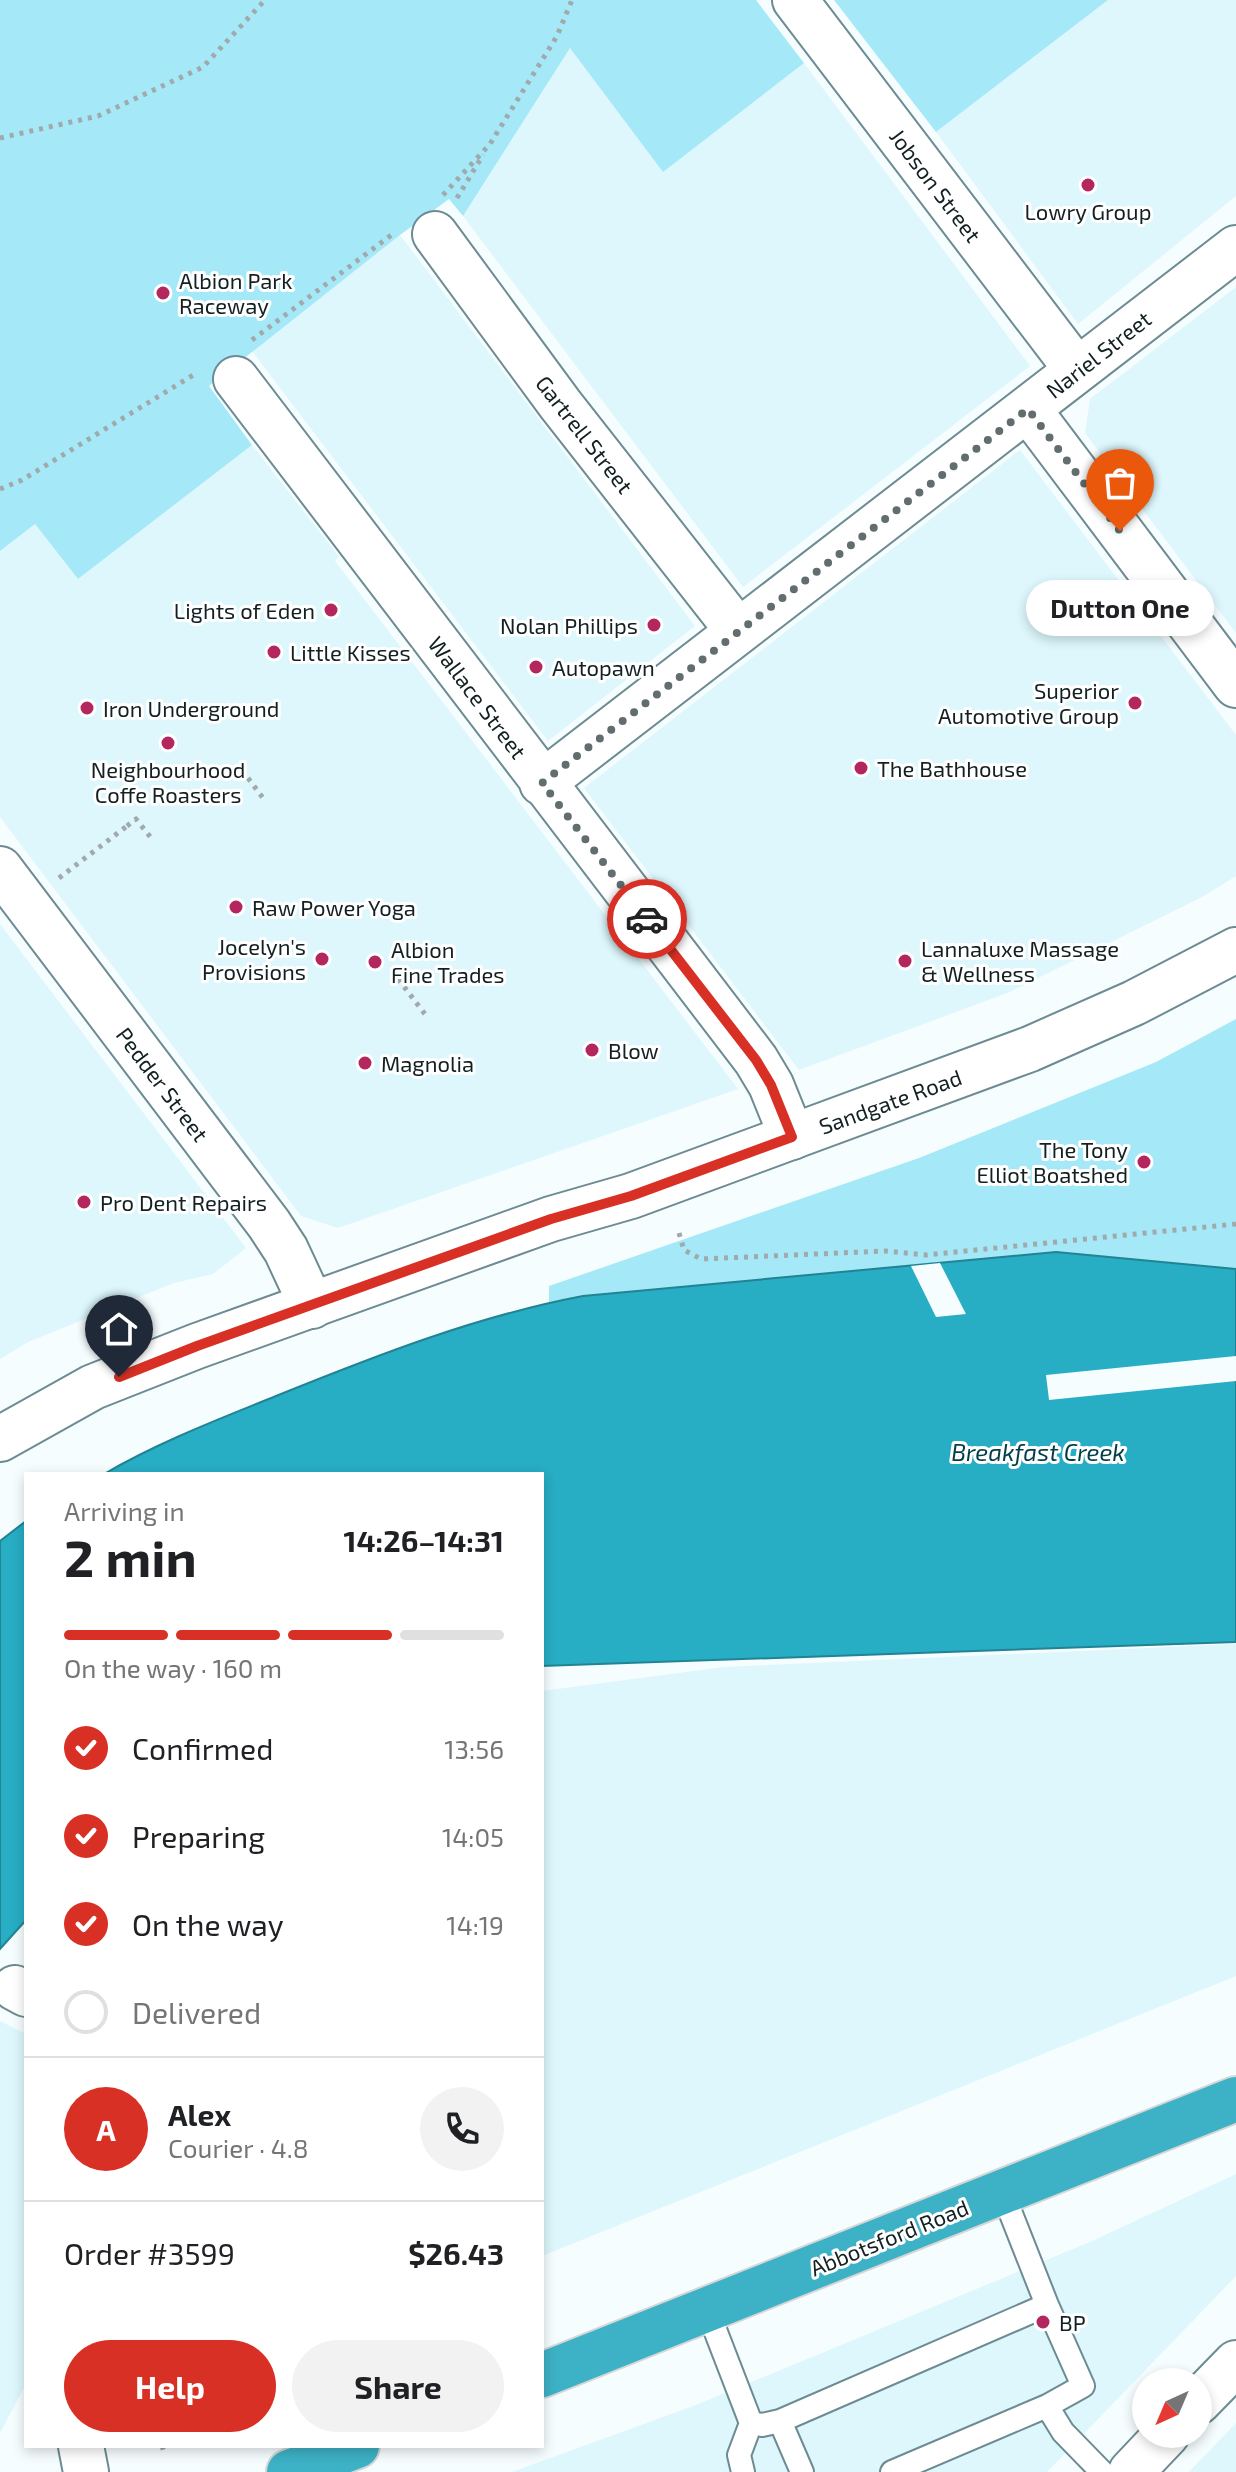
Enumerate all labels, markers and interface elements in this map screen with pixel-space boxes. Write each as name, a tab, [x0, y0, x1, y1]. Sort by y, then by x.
street label: Jobson Street	[885, 123, 987, 247]
marker: Lowry Group	[1079, 176, 1097, 194]
place label: Lowry Group	[1025, 198, 1151, 224]
place label: Albion Park Raceway	[179, 267, 292, 318]
marker: Albion Park Raceway	[154, 284, 172, 302]
street label: Nariel Street	[1040, 305, 1156, 403]
street label: Gartrell Street	[531, 370, 639, 498]
pin	[1086, 449, 1154, 531]
icon: bag	[1098, 461, 1142, 505]
callout: Dutton One	[1026, 579, 1214, 635]
text: Dutton One	[1050, 592, 1190, 623]
place label: Lights of Eden	[174, 597, 315, 623]
marker: Lights of Eden	[322, 601, 340, 619]
place label: Nolan Phillips	[500, 612, 638, 638]
marker: Nolan Phillips	[645, 616, 663, 634]
street label: Wallace Street	[424, 631, 532, 763]
place label: Little Kisses	[290, 639, 411, 665]
marker: Little Kisses	[265, 643, 283, 661]
place label: Autopawn	[552, 654, 655, 680]
marker: Autopawn	[527, 658, 545, 676]
place label: Superior Automotive Group	[938, 677, 1119, 728]
marker: Superior Automotive Group	[1126, 694, 1144, 712]
place label: Iron Underground	[103, 695, 279, 721]
marker: Iron Underground	[78, 699, 96, 717]
marker: Neighbourhood Coffe Roasters	[159, 734, 177, 752]
place label: The Bathhouse	[877, 755, 1027, 781]
place label: Neighbourhood Coffe Roasters	[91, 756, 245, 807]
marker: The Bathhouse	[852, 759, 870, 777]
courier	[607, 879, 687, 959]
place label: Raw Power Yoga	[252, 894, 416, 920]
icon: car	[625, 897, 669, 941]
marker: Raw Power Yoga	[227, 898, 245, 916]
place label: Jocelyn's Provisions	[202, 933, 306, 984]
place label: Lannaluxe Massage & Wellness	[921, 935, 1119, 986]
place label: Albion Fine Trades	[391, 936, 505, 987]
marker: Jocelyn's Provisions	[313, 950, 331, 968]
marker: Lannaluxe Massage & Wellness	[896, 952, 914, 970]
marker: Albion Fine Trades	[366, 953, 384, 971]
street label: Pedder Street	[112, 1022, 214, 1146]
place label: Blow	[608, 1037, 659, 1063]
marker: Blow	[583, 1041, 601, 1059]
place label: Magnolia	[381, 1050, 474, 1076]
marker: Magnolia	[356, 1054, 374, 1072]
street label: Sandgate Road	[815, 1063, 965, 1139]
place label: The Tony Elliot Boatshed	[976, 1136, 1128, 1187]
marker: The Tony Elliot Boatshed	[1135, 1153, 1153, 1171]
place label: Pro Dent Repairs	[100, 1189, 267, 1215]
marker: Pro Dent Repairs	[75, 1193, 93, 1211]
pin	[85, 1295, 153, 1377]
icon: home	[97, 1307, 141, 1351]
water label: Breakfast Creek	[951, 1437, 1125, 1466]
text: Arriving in	[64, 1495, 185, 1526]
text: 14:26–14:31	[344, 1522, 504, 1558]
text: 2 min	[64, 1525, 197, 1587]
text: On the way · 160 m	[64, 1652, 282, 1683]
icon: check	[64, 1726, 108, 1770]
text: Confirmed	[132, 1730, 273, 1766]
text: 13:56	[444, 1733, 504, 1764]
icon: check	[64, 1814, 108, 1858]
text: Preparing	[132, 1818, 265, 1854]
text: 14:05	[442, 1821, 504, 1852]
icon: check	[64, 1902, 108, 1946]
text: On the way	[132, 1906, 284, 1942]
text: 14:19	[446, 1909, 504, 1940]
text: Delivered	[132, 1994, 261, 2030]
button: phone	[420, 2087, 504, 2171]
text: Alex	[168, 2096, 231, 2132]
text: A	[96, 2111, 116, 2147]
text: Courier · 4.8	[168, 2132, 309, 2163]
street label: Abbotsford Road	[806, 2193, 972, 2281]
text: Order #3599	[64, 2235, 235, 2271]
text: $26.43	[408, 2235, 504, 2271]
place label: BP	[1059, 2309, 1086, 2335]
marker: BP	[1034, 2313, 1052, 2331]
button: Help	[64, 2340, 276, 2432]
button: Share	[292, 2340, 504, 2432]
north arrow	[1132, 2368, 1212, 2448]
map controls	[1132, 2368, 1212, 2448]

